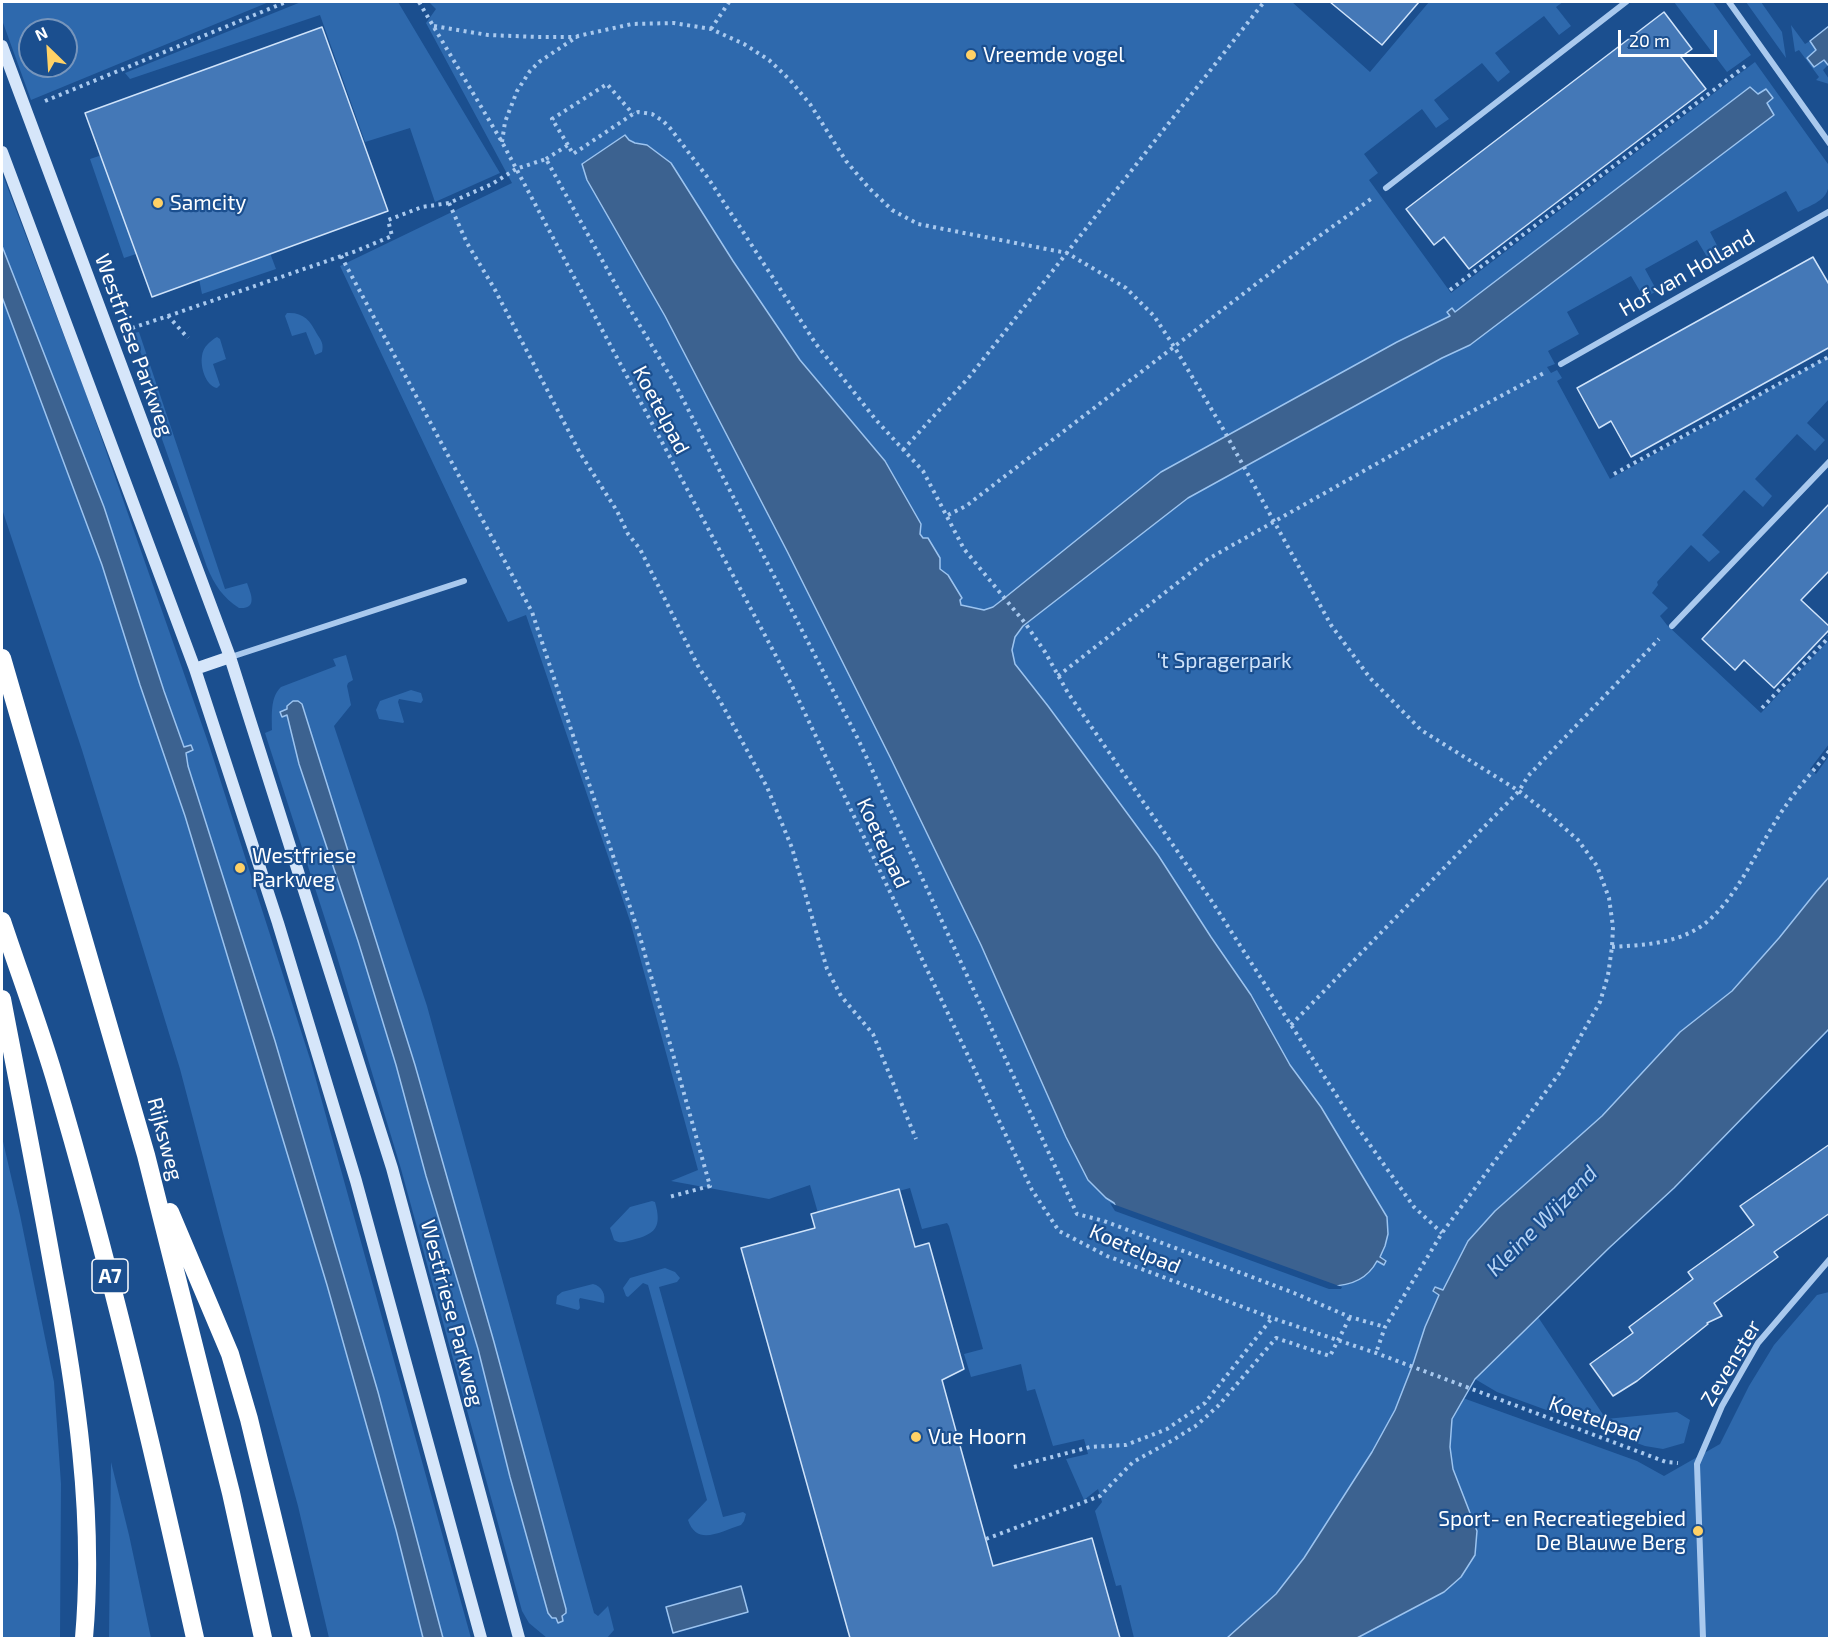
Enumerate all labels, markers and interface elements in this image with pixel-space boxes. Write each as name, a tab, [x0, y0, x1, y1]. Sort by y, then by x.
north arrow	[18, 18, 78, 78]
scale bar	[1621, 18, 1720, 56]
text: N	[32, 22, 50, 44]
text: 20 m	[1629, 29, 1670, 51]
place label: Vreemde vogel	[983, 42, 1124, 68]
marker: Vreemde vogel	[964, 48, 978, 62]
place label: Samcity	[170, 190, 246, 216]
marker: Samcity	[151, 196, 165, 210]
street label: Hof van Holland	[1615, 224, 1759, 322]
street label: Westfriese Parkweg	[89, 250, 179, 440]
street label: Koetelpad	[627, 361, 695, 459]
park label: 't Spragerpark	[1156, 648, 1292, 674]
street label: Koetelpad	[851, 794, 915, 892]
place label: Westfriese Parkweg	[252, 843, 356, 893]
marker: Westfriese Parkweg	[233, 861, 247, 875]
street label: Rijksweg	[142, 1095, 188, 1183]
water label: Kleine Wijzend	[1481, 1160, 1603, 1282]
street label: Westfriese Parkweg	[415, 1217, 489, 1409]
street label: Koetelpad	[1086, 1219, 1184, 1279]
road number: A7	[92, 1259, 128, 1293]
street label: Zevenster	[1695, 1315, 1767, 1411]
street label: Koetelpad	[1545, 1391, 1645, 1447]
place label: Vue Hoorn	[928, 1424, 1027, 1450]
marker: Vue Hoorn	[909, 1430, 923, 1444]
place label: Sport- en Recreatiegebied De Blauwe Berg	[1438, 1506, 1686, 1556]
marker: Sport- en Recreatiegebied De Blauwe Berg	[1691, 1524, 1705, 1538]

